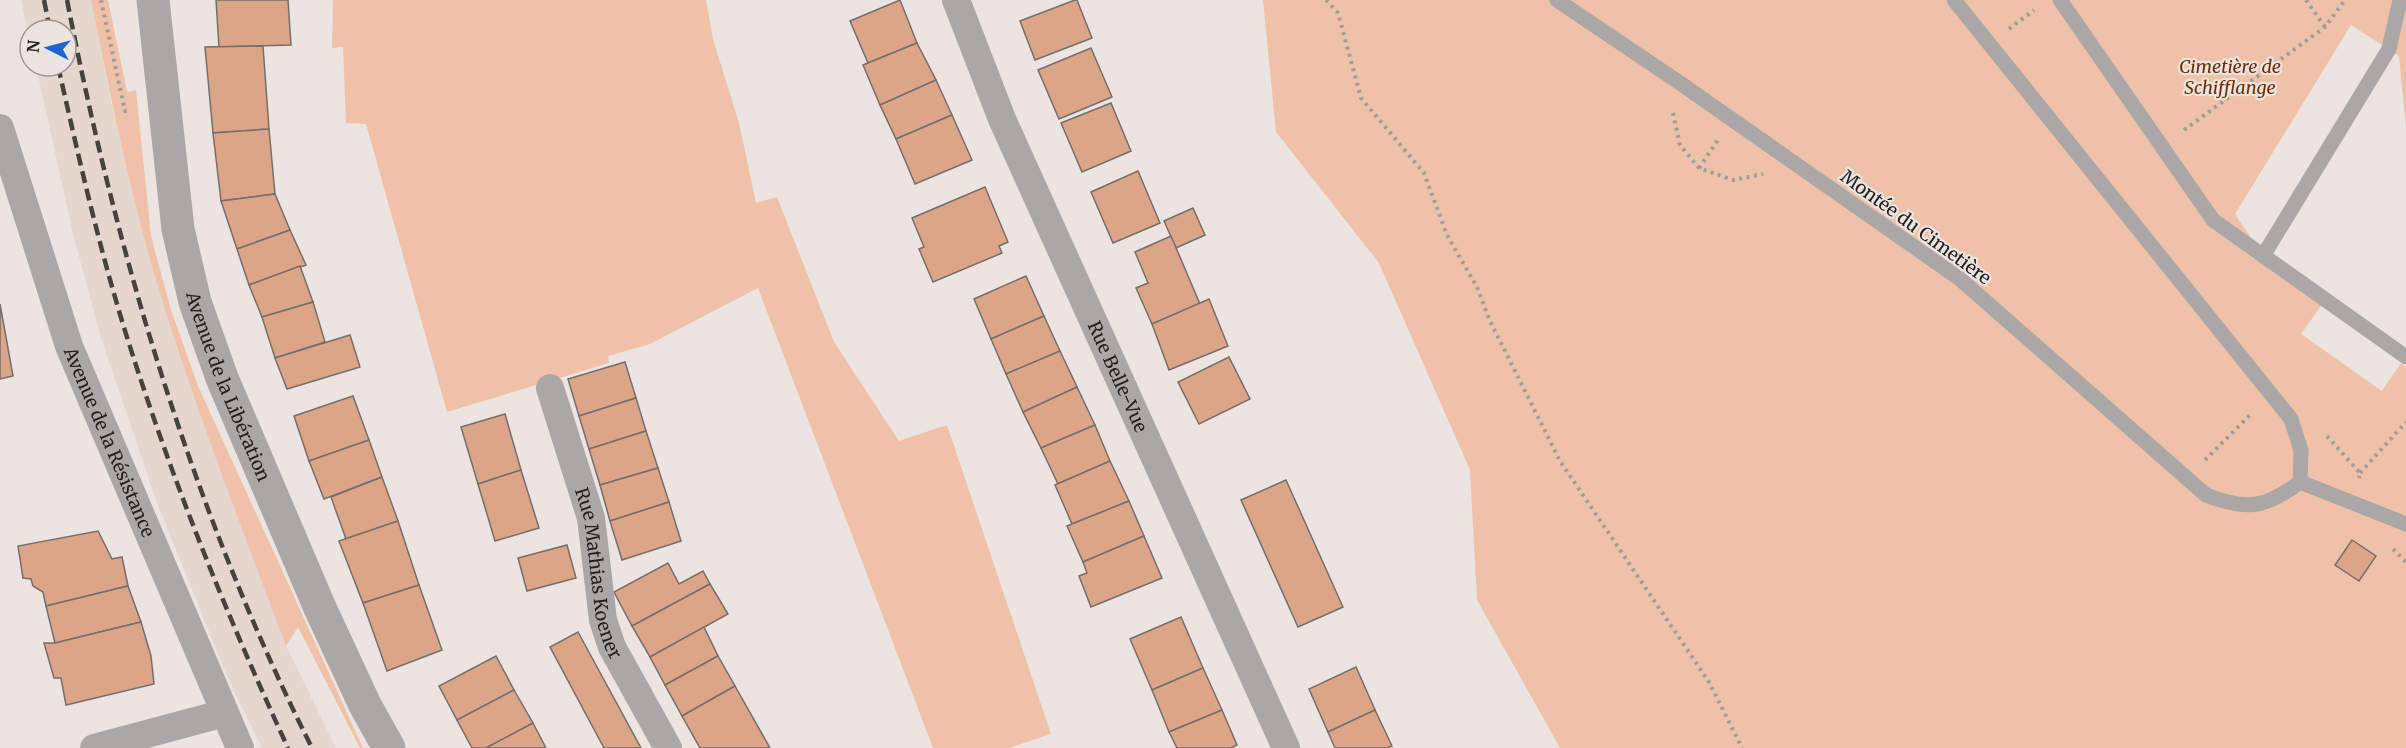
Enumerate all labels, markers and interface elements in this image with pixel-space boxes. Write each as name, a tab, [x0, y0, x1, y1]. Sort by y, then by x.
north arrow	[18, 18, 78, 78]
text: N	[22, 39, 44, 54]
park label: Cimetière de Schifflange	[2179, 55, 2281, 99]
street label: Montée du Cimetière	[1836, 165, 1996, 289]
street label: Avenue de la Libération	[181, 288, 276, 485]
street label: Rue Belle-Vue	[1083, 317, 1153, 436]
street label: Avenue de la Résistance	[59, 343, 160, 540]
street label: Rue Mathias Koener	[571, 484, 628, 663]

